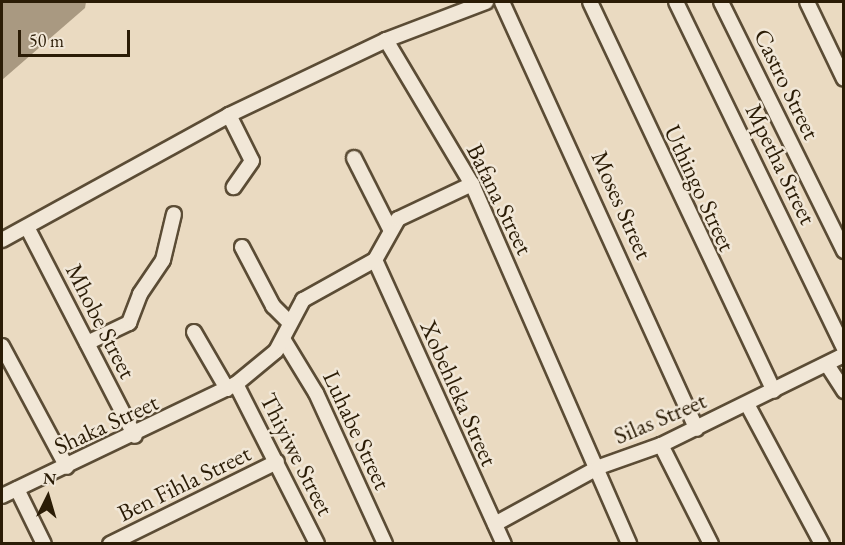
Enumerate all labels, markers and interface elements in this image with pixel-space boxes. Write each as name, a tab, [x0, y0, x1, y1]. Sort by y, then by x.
scale bar	[21, 18, 134, 56]
street label: Castro Street	[748, 24, 826, 144]
text: 50 m	[29, 29, 64, 52]
street label: Mpetha Street	[739, 99, 823, 229]
street label: Uthingo Street	[658, 120, 742, 256]
street label: Bafana Street	[461, 139, 539, 259]
street label: Moses Street	[585, 146, 659, 264]
street label: Mhobe Street	[60, 259, 142, 383]
street label: Xobehleka Street	[414, 316, 504, 470]
street label: Luhabe Street	[317, 366, 397, 494]
street label: Silas Street	[609, 386, 711, 450]
street label: Shaka Street	[49, 387, 163, 461]
street label: Thiyiwe Street	[254, 388, 340, 520]
street label: Ben Fihla Street	[113, 438, 255, 528]
north arrow	[18, 467, 78, 527]
text: N	[42, 468, 57, 490]

